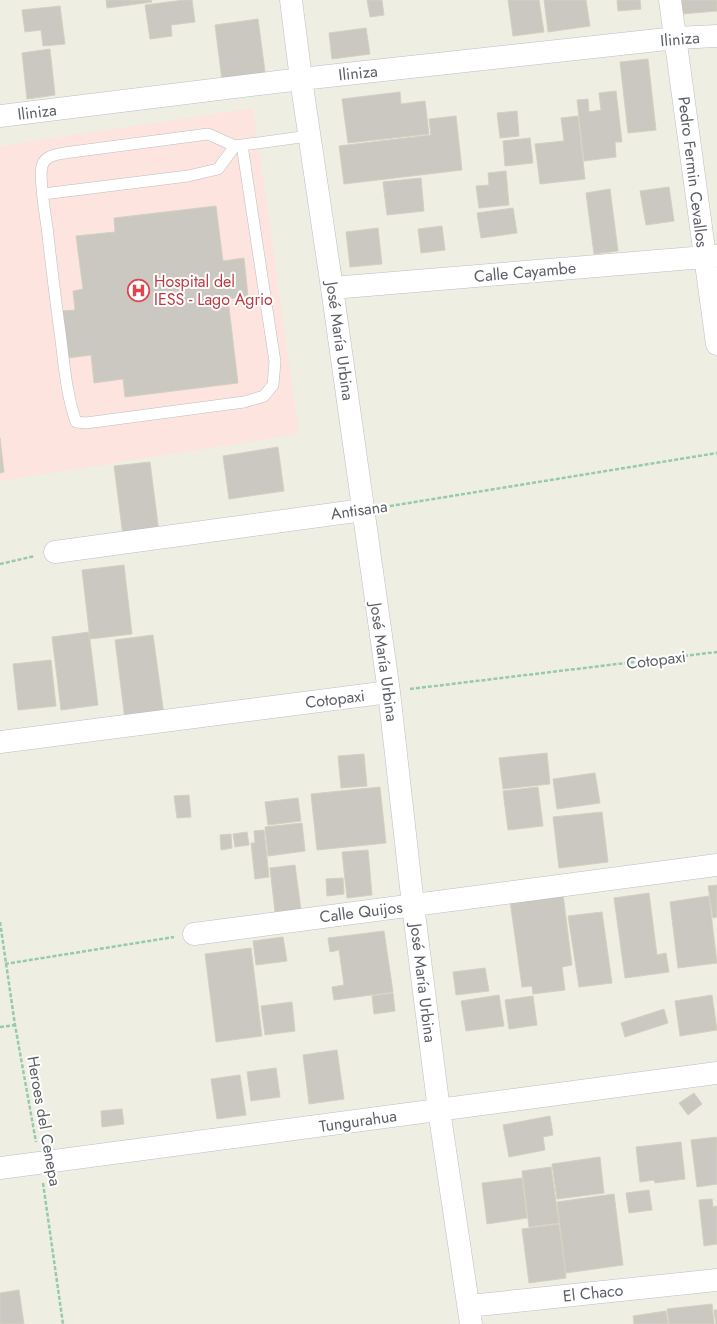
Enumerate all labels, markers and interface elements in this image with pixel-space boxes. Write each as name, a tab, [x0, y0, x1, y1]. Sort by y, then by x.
street label: Iliniza	[659, 26, 701, 52]
street label: Iliniza	[337, 60, 379, 86]
street label: Pedro Fermin Cevallos	[672, 95, 714, 249]
street label: Iliniza	[16, 98, 58, 126]
street label: Calle Cayambe	[473, 256, 577, 288]
place label: Hospital del IESS - Lago Agrio	[154, 270, 273, 311]
hospital icon: Hospital del IESS - Lago Agrio	[126, 277, 152, 303]
street label: José María Urbina	[320, 278, 360, 402]
street label: Antisana	[329, 495, 389, 525]
street label: José María Urbina	[364, 599, 404, 723]
street label: Cotopaxi	[625, 645, 687, 675]
street label: Cotopaxi	[304, 684, 366, 714]
street label: Calle Quijos	[318, 896, 404, 928]
street label: José María Urbina	[404, 920, 442, 1044]
street label: Heroes del Cenepa	[21, 1054, 67, 1188]
street label: Tungurahua	[318, 1104, 398, 1138]
street label: El Chaco	[562, 1278, 625, 1308]

